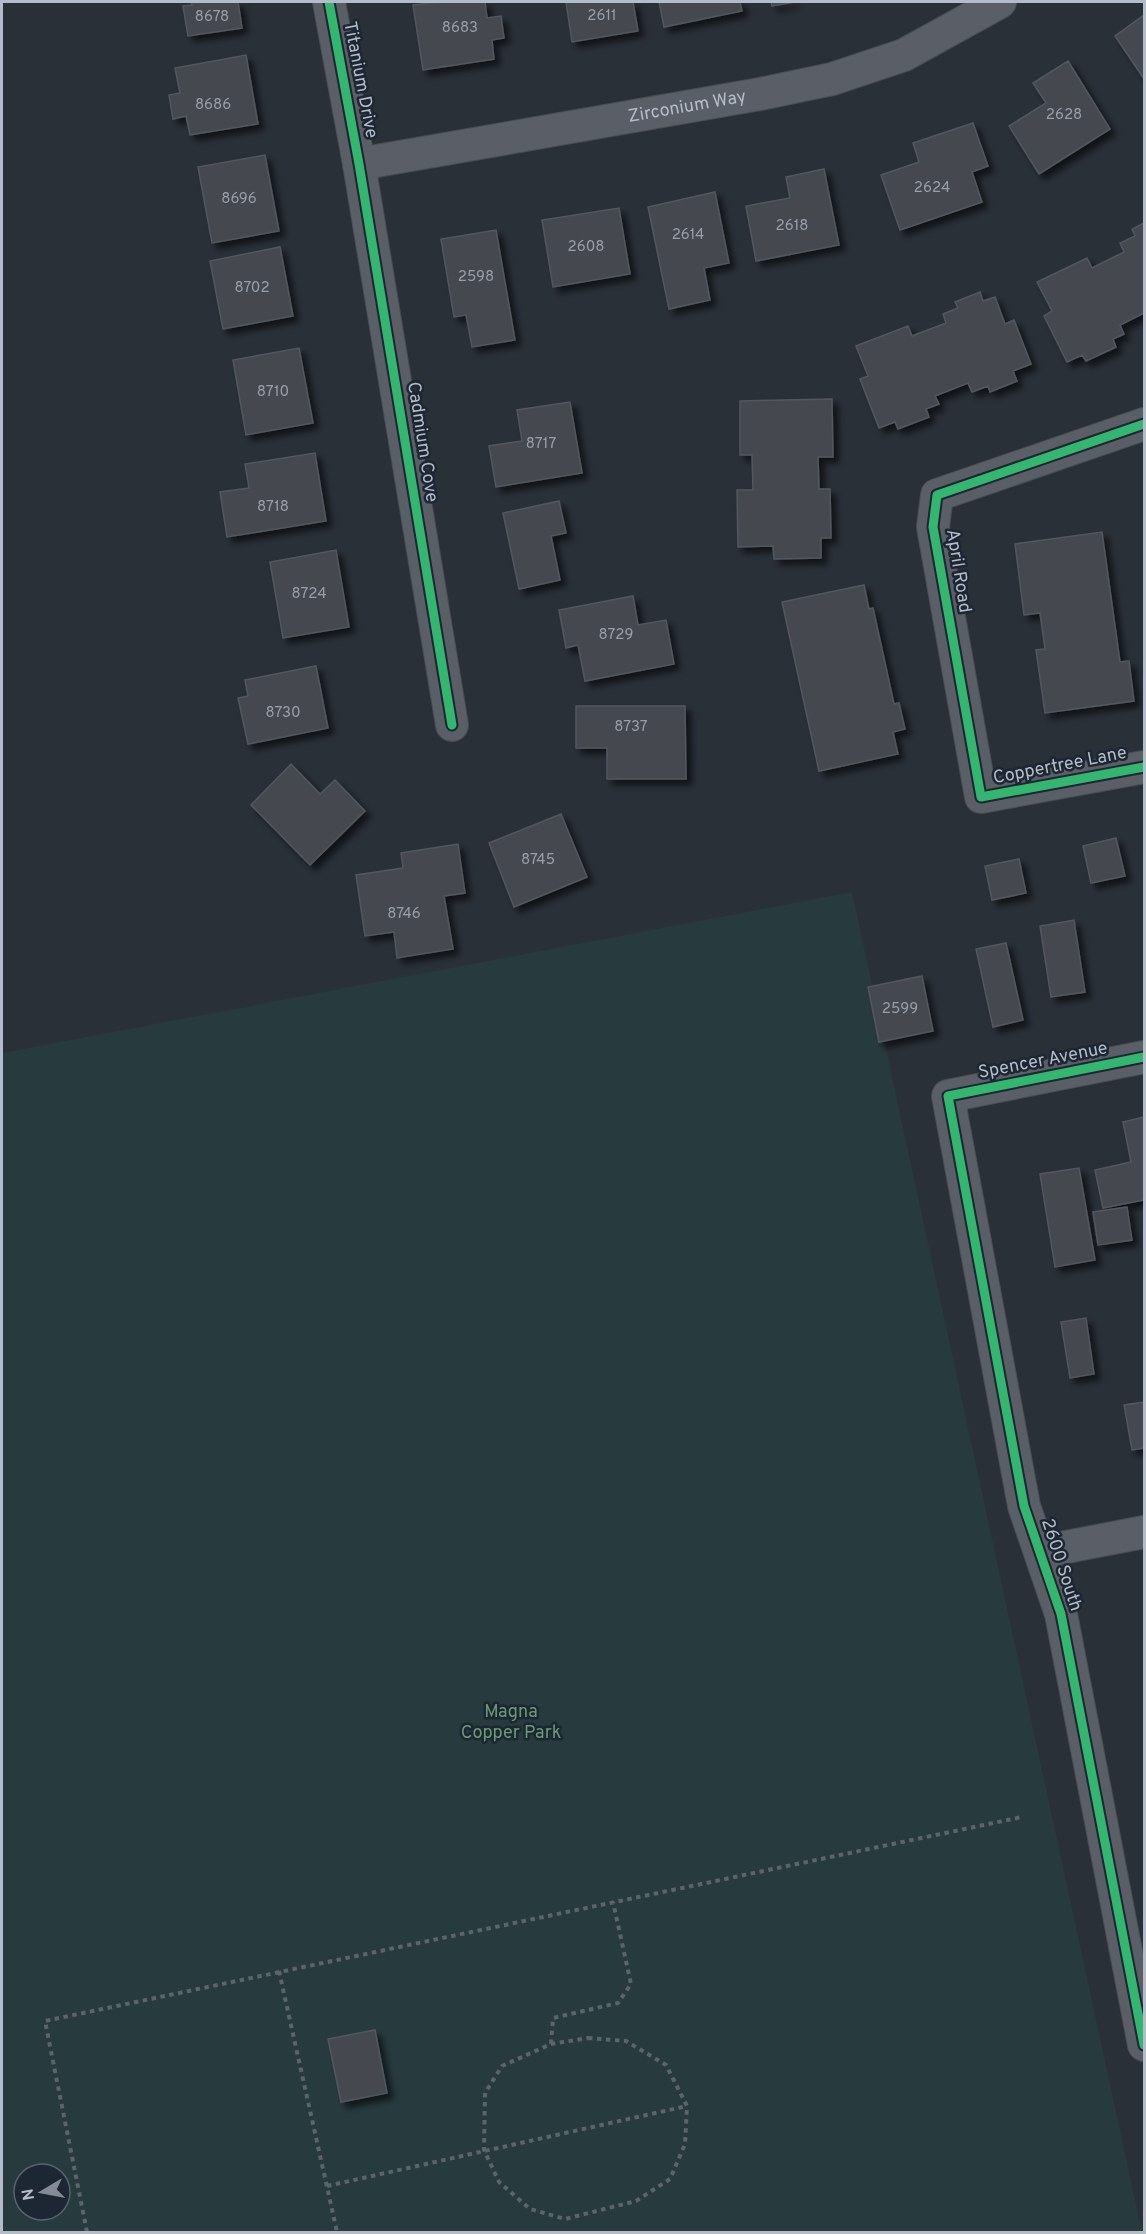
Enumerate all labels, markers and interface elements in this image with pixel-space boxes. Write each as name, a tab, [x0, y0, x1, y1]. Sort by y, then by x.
house number: 2611	[587, 7, 617, 26]
house number: 8678	[195, 8, 229, 27]
house number: 8683	[442, 19, 478, 38]
street label: Titanium Drive	[337, 20, 383, 140]
street label: Zirconium Way	[626, 85, 748, 128]
house number: 8686	[195, 96, 231, 115]
house number: 2628	[1046, 106, 1082, 125]
house number: 2624	[914, 179, 950, 198]
house number: 8696	[221, 190, 257, 209]
house number: 2618	[776, 217, 808, 236]
house number: 2614	[672, 226, 704, 245]
house number: 2608	[568, 238, 604, 257]
house number: 2598	[458, 268, 494, 287]
house number: 8702	[234, 279, 270, 298]
street label: Cadmium Cove	[401, 380, 443, 504]
house number: 8710	[257, 383, 289, 402]
house number: 8717	[526, 435, 556, 454]
house number: 8718	[257, 498, 289, 517]
street label: April Road	[940, 528, 976, 614]
house number: 8724	[292, 585, 326, 604]
house number: 8729	[599, 626, 633, 645]
house number: 8730	[265, 704, 301, 723]
house number: 8737	[614, 718, 648, 737]
street label: Coppertree Lane	[991, 742, 1129, 790]
house number: 8745	[521, 851, 555, 870]
house number: 8746	[387, 905, 421, 924]
house number: 2599	[882, 1000, 918, 1019]
street label: Spencer Avenue	[976, 1037, 1110, 1085]
street label: 2600 South	[1035, 1516, 1087, 1614]
park label: Magna Copper Park	[461, 1701, 561, 1745]
north arrow	[12, 2162, 72, 2222]
text: N	[18, 2187, 40, 2202]

